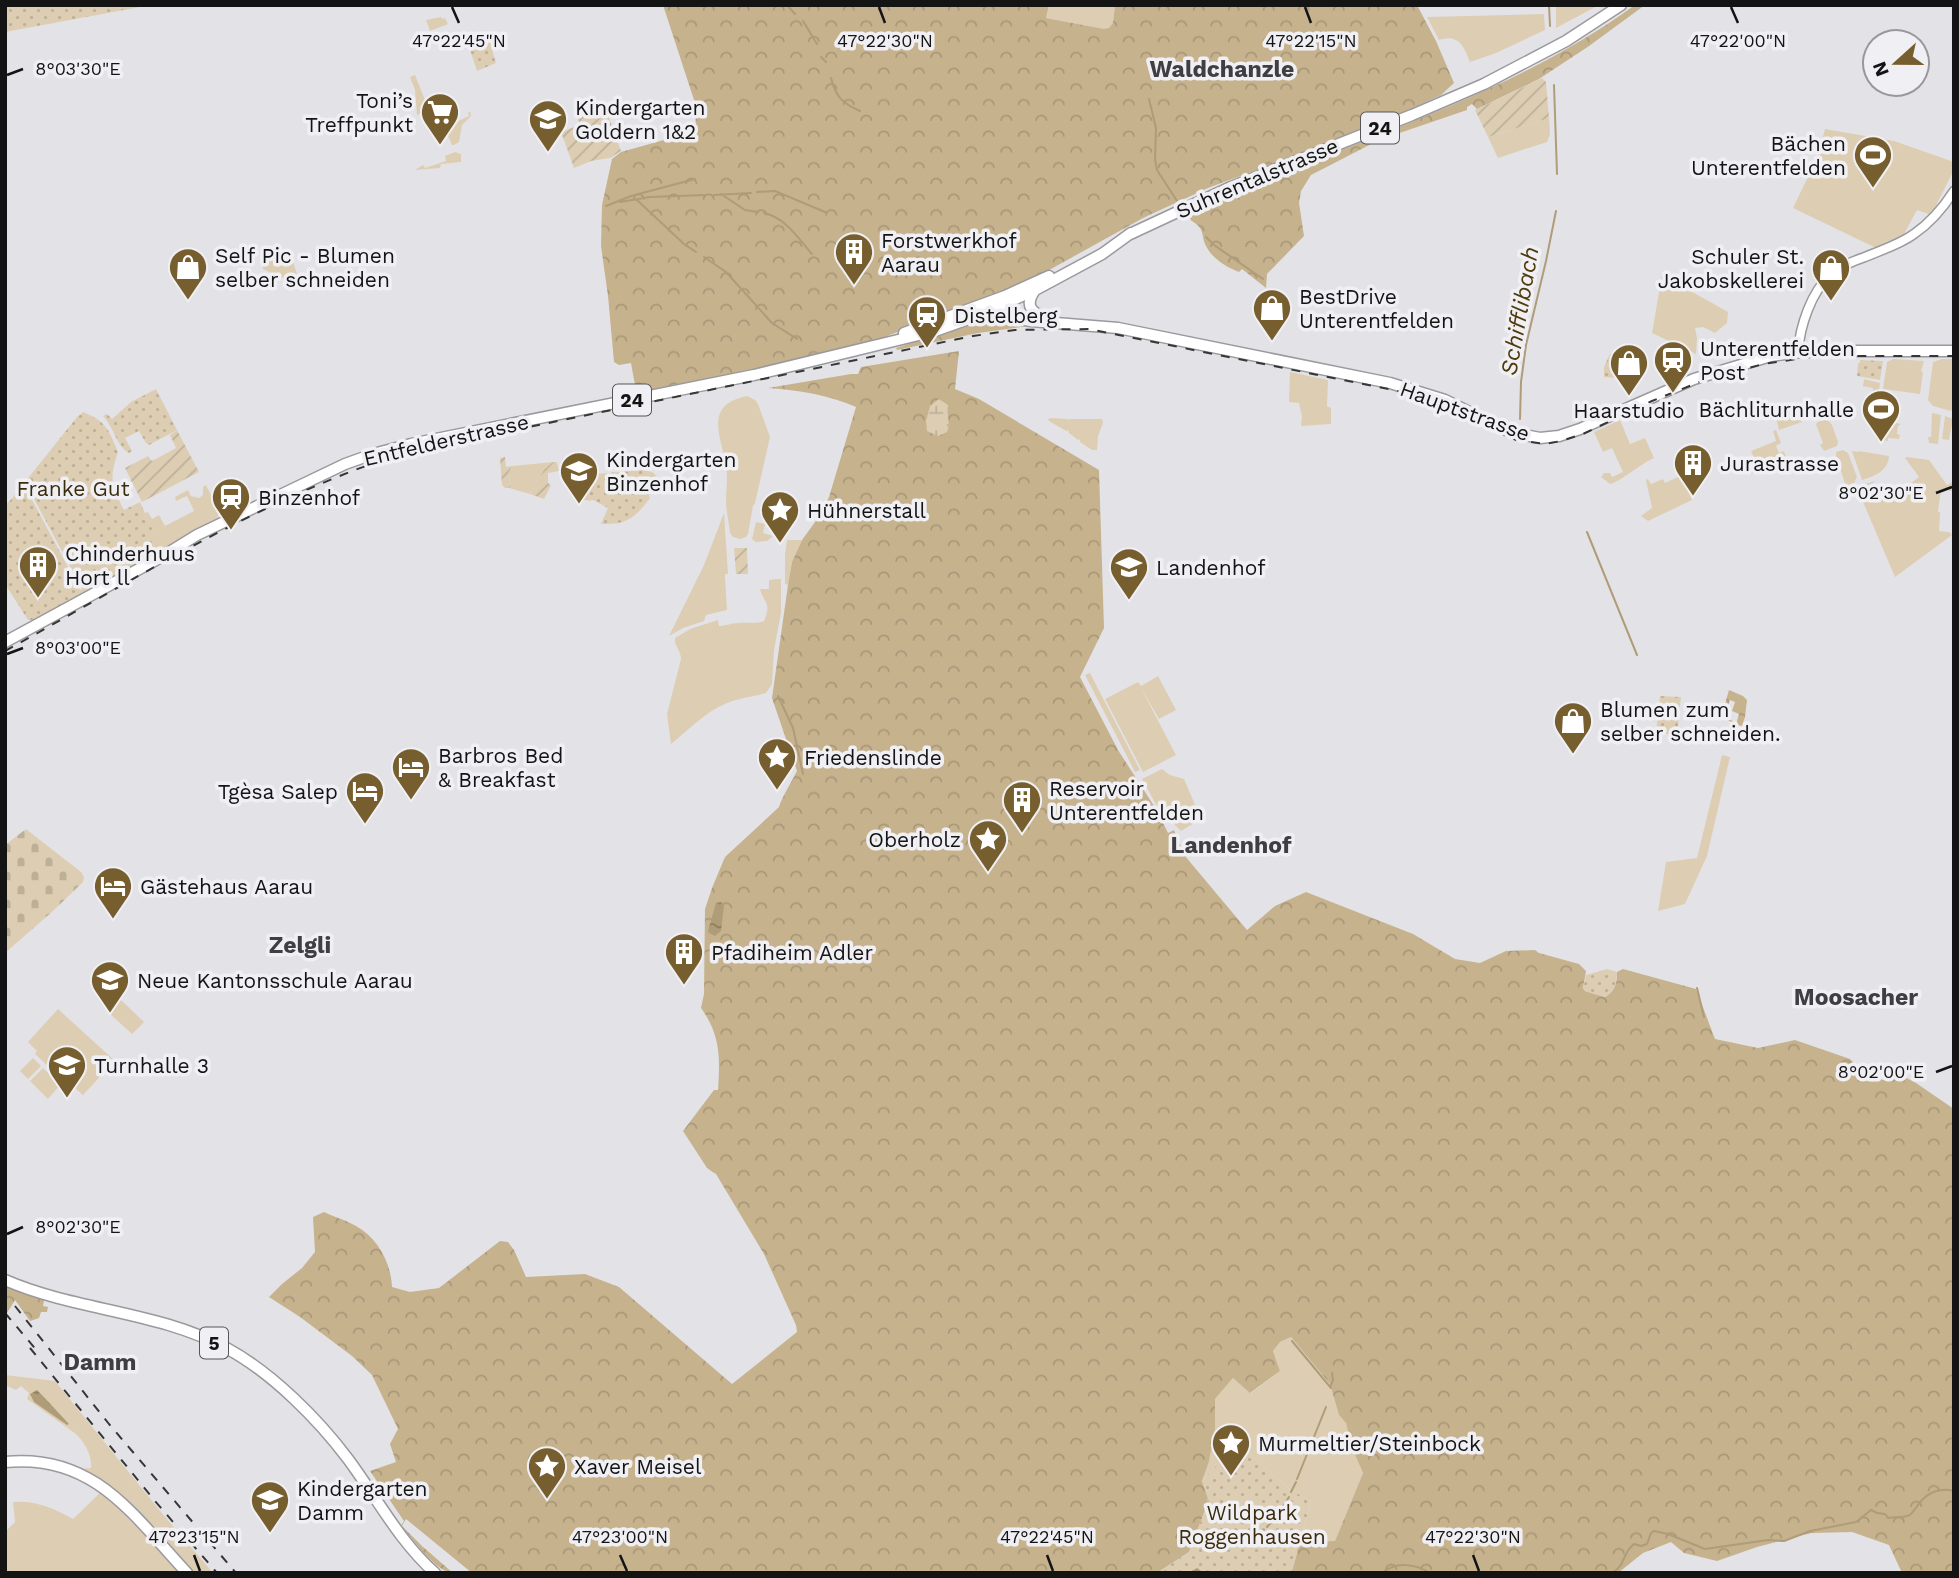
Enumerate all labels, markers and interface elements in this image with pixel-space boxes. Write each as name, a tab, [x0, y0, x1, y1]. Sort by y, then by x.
north arrow	[1861, 28, 1931, 98]
text: 47°22'45"N	[412, 30, 506, 51]
text: 47°22'30"N	[837, 30, 933, 51]
text: 47°22'15"N	[1265, 30, 1357, 51]
text: 47°22'00"N	[1690, 30, 1786, 51]
district label: Waldchanzle	[1150, 56, 1294, 83]
text: 8°03'30"E	[35, 58, 121, 79]
text: N	[1867, 58, 1894, 80]
place label: Toni’s Treffpunkt	[305, 88, 413, 137]
supermarket icon: Toni’s Treffpunkt	[419, 91, 461, 146]
place label: Kindergarten Goldern 1&2	[575, 95, 706, 144]
school or university icon: Kindergarten Goldern 1&2	[527, 98, 569, 153]
road number: 24	[1361, 112, 1399, 144]
place label: Bächen Unterentfelden	[1691, 131, 1846, 180]
street label: Suhrentalstrasse	[1172, 133, 1342, 223]
sports icon: Bächen Unterentfelden	[1852, 134, 1894, 189]
place label: Forstwerkhof Aarau	[881, 228, 1017, 277]
building icon: Forstwerkhof Aarau	[833, 231, 875, 286]
place label: Self Pic - Blumen selber schneiden	[215, 243, 395, 292]
water label: Schifflibach	[1495, 244, 1545, 378]
place label: Schuler St. Jakobskellerei	[1658, 244, 1804, 293]
shop icon: Self Pic - Blumen selber schneiden	[167, 246, 209, 301]
shop icon: Schuler St. Jakobskellerei	[1810, 247, 1852, 302]
place label: BestDrive Unterentfelden	[1299, 284, 1454, 333]
shop icon: BestDrive Unterentfelden	[1251, 287, 1293, 342]
station icon: Distelberg	[906, 294, 948, 349]
place label: Distelberg	[954, 303, 1058, 328]
place label: Unterentfelden Post	[1700, 336, 1855, 385]
station icon: Unterentfelden Post	[1652, 339, 1694, 394]
shop icon: Haarstudio	[1608, 342, 1650, 397]
street label: Hauptstrasse	[1397, 376, 1533, 446]
road number: 24	[613, 384, 651, 416]
sports icon: Bächliturnhalle	[1860, 388, 1902, 443]
place label: Bächliturnhalle	[1698, 397, 1854, 422]
place label: Haarstudio	[1573, 398, 1685, 423]
street label: Entfelderstrasse	[361, 409, 531, 471]
building icon: Jurastrasse	[1672, 442, 1714, 497]
place label: Kindergarten Binzenhof	[606, 447, 737, 496]
school or university icon: Kindergarten Binzenhof	[558, 450, 600, 505]
place label: Jurastrasse	[1720, 451, 1839, 476]
park label: Franke Gut	[17, 476, 130, 501]
station icon: Binzenhof	[210, 476, 252, 531]
text: 8°02'30"E	[1838, 482, 1924, 503]
place label: Binzenhof	[258, 485, 360, 510]
place icon: Hühnerstall	[759, 489, 801, 544]
place label: Hühnerstall	[807, 498, 927, 523]
place label: Chinderhuus Hort ll	[65, 541, 195, 590]
building icon: Chinderhuus Hort ll	[17, 544, 59, 599]
school or university icon: Landenhof	[1108, 546, 1150, 601]
place label: Landenhof	[1156, 555, 1265, 580]
text: 8°03'00"E	[35, 637, 121, 658]
place label: Blumen zum selber schneiden.	[1600, 697, 1781, 746]
shop icon: Blumen zum selber schneiden.	[1552, 700, 1594, 755]
place icon: Friedenslinde	[756, 736, 798, 791]
place label: Barbros Bed & Breakfast	[438, 743, 563, 792]
place label: Friedenslinde	[804, 745, 942, 770]
hotel icon: Barbros Bed & Breakfast	[390, 746, 432, 801]
hotel icon: Tgèsa Salep	[344, 770, 386, 825]
place label: Reservoir Unterentfelden	[1049, 776, 1204, 825]
place label: Tgèsa Salep	[218, 779, 338, 804]
building icon: Reservoir Unterentfelden	[1001, 779, 1043, 834]
place icon: Oberholz	[967, 818, 1009, 873]
place label: Oberholz	[868, 827, 961, 852]
district label: Landenhof	[1171, 832, 1292, 859]
hotel icon: Gästehaus Aarau	[92, 865, 134, 920]
place label: Gästehaus Aarau	[140, 874, 313, 899]
building icon: Pfadiheim Adler	[663, 931, 705, 986]
district label: Zelgli	[269, 932, 331, 959]
place label: Pfadiheim Adler	[711, 940, 873, 965]
school or university icon: Neue Kantonsschule Aarau	[89, 959, 131, 1014]
place label: Neue Kantonsschule Aarau	[137, 968, 413, 993]
district label: Moosacher	[1794, 984, 1918, 1011]
school or university icon: Turnhalle 3	[46, 1044, 88, 1099]
place label: Turnhalle 3	[94, 1053, 209, 1078]
text: 8°02'00"E	[1838, 1061, 1924, 1082]
text: 8°02'30"E	[35, 1216, 121, 1237]
road number: 5	[200, 1328, 228, 1358]
district label: Damm	[64, 1349, 136, 1376]
place icon: Murmeltier/Steinbock	[1210, 1422, 1252, 1477]
place label: Murmeltier/Steinbock	[1258, 1431, 1481, 1456]
place icon: Xaver Meisel	[526, 1445, 568, 1500]
place label: Xaver Meisel	[574, 1454, 702, 1479]
place label: Kindergarten Damm	[297, 1476, 428, 1525]
school or university icon: Kindergarten Damm	[249, 1479, 291, 1534]
park label: Wildpark Roggenhausen	[1178, 1500, 1326, 1549]
text: 47°23'15"N	[148, 1526, 240, 1547]
text: 47°23'00"N	[572, 1526, 668, 1547]
text: 47°22'45"N	[1000, 1526, 1094, 1547]
text: 47°22'30"N	[1425, 1526, 1521, 1547]

